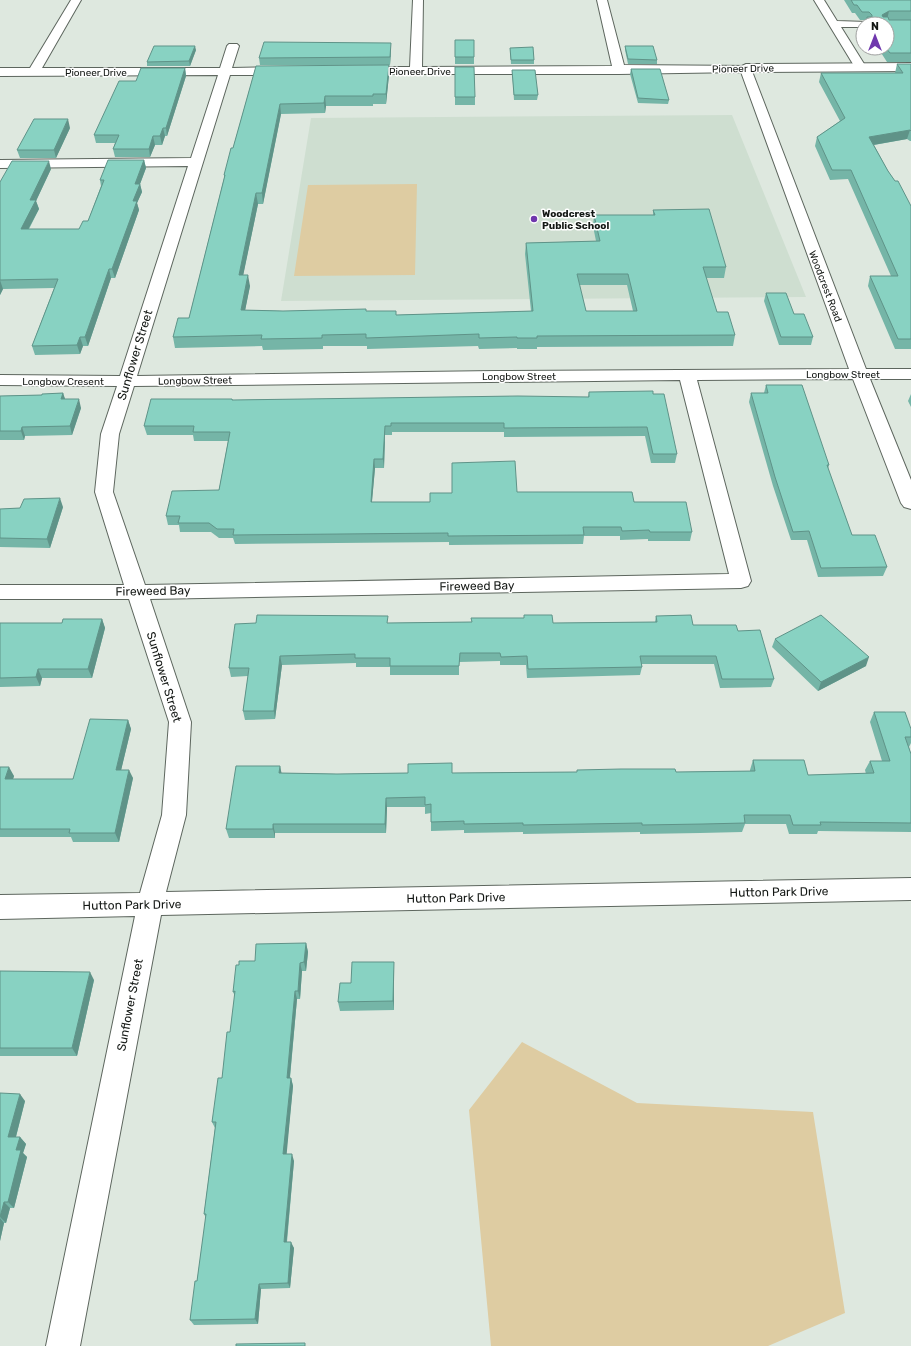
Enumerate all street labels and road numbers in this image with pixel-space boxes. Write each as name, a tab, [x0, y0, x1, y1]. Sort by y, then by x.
street label: Pioneer Drive	[712, 62, 774, 76]
street label: Pioneer Drive	[389, 66, 451, 78]
street label: Pioneer Drive	[65, 67, 127, 79]
street label: Woodcrest Road	[806, 249, 844, 324]
street label: Sunflower Street	[115, 308, 156, 402]
street label: Longbow Street	[806, 369, 880, 381]
street label: Longbow Street	[482, 371, 556, 383]
street label: Longbow Street	[158, 374, 232, 388]
street label: Longbow Cresent	[22, 376, 104, 388]
street label: Fireweed Bay	[439, 578, 515, 594]
street label: Fireweed Bay	[115, 583, 191, 599]
street label: Sunflower Street	[144, 630, 185, 724]
street label: Hutton Park Drive	[729, 884, 829, 900]
street label: Hutton Park Drive	[406, 890, 506, 906]
street label: Hutton Park Drive	[82, 897, 182, 913]
street label: Sunflower Street	[114, 957, 146, 1052]

